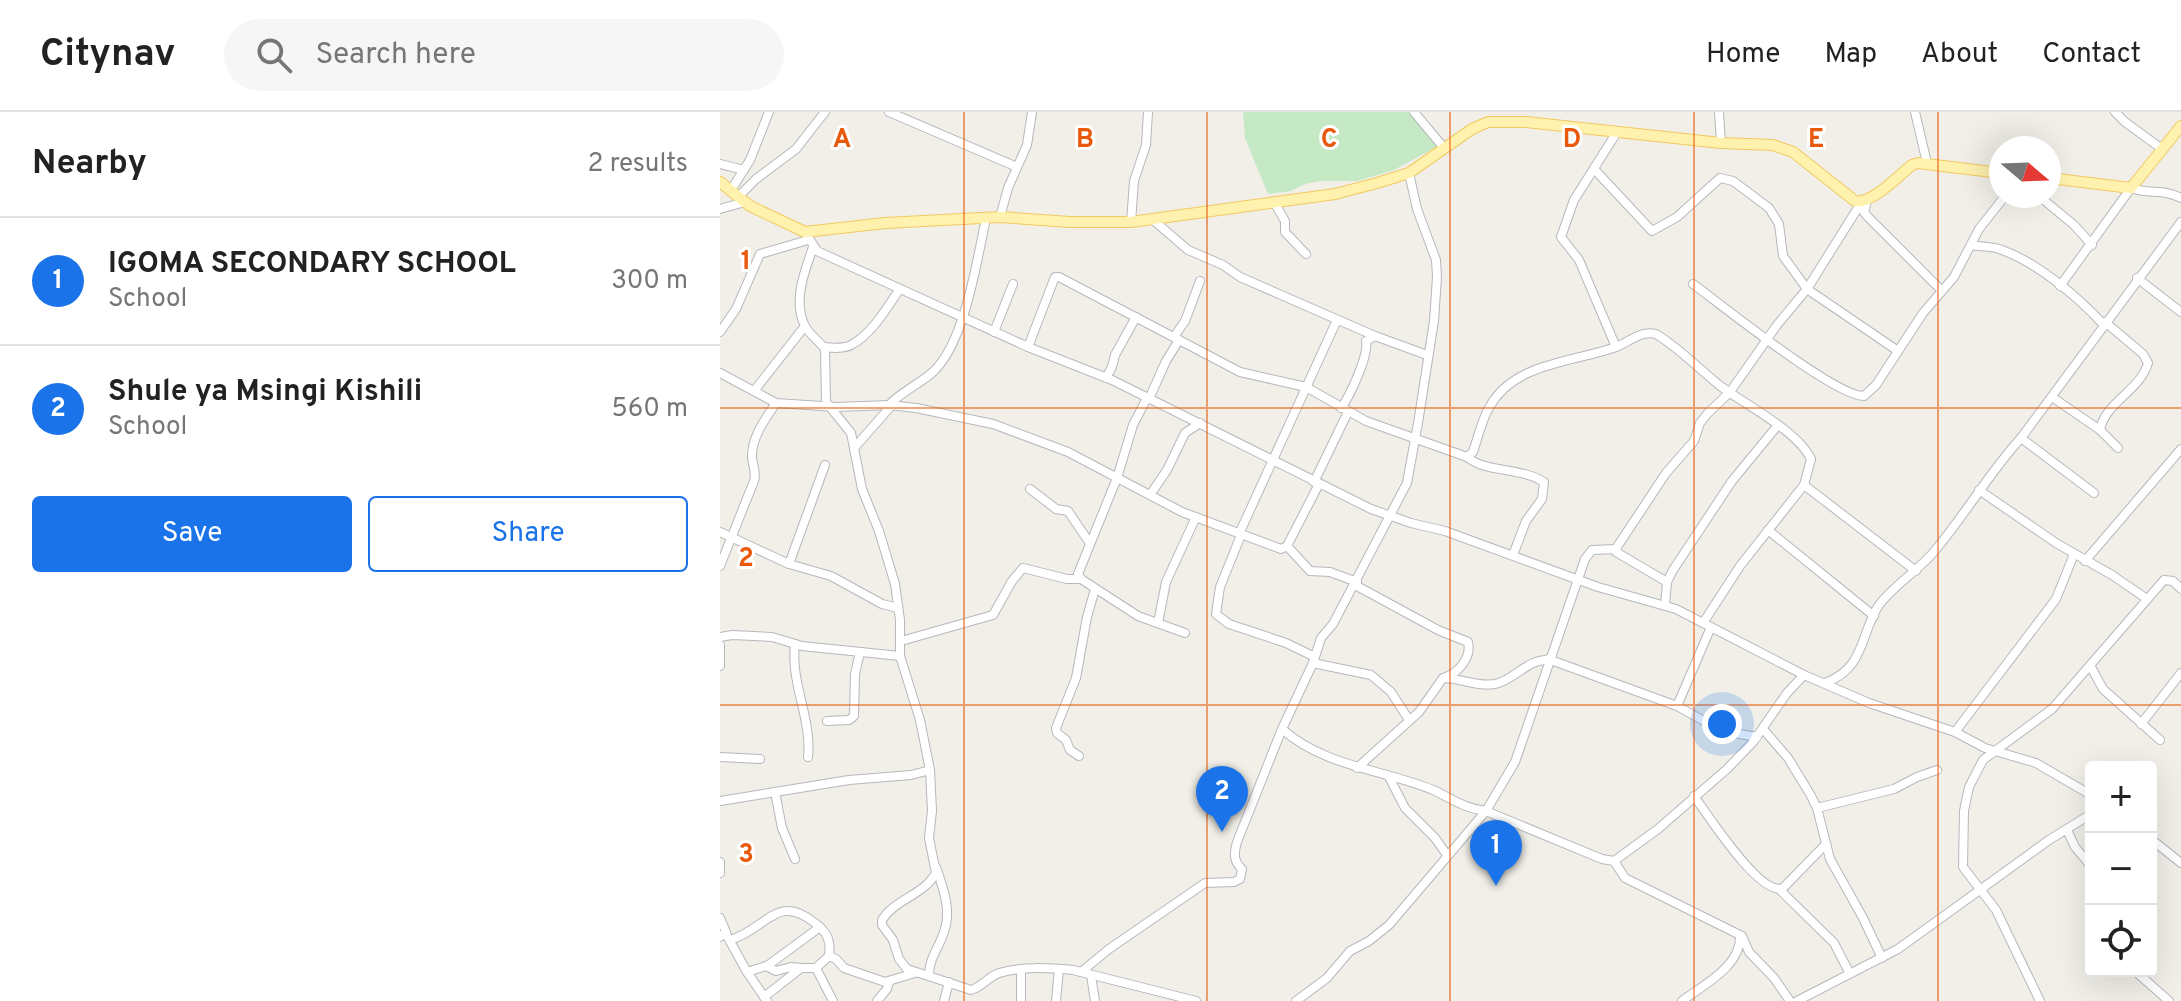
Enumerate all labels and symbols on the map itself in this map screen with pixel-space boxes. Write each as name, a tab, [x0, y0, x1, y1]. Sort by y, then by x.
text: A	[833, 124, 851, 157]
text: B	[1076, 124, 1094, 157]
text: C	[1321, 124, 1337, 157]
text: D	[1563, 124, 1581, 157]
text: E	[1808, 124, 1824, 157]
north arrow	[1989, 136, 2061, 208]
text: 1	[741, 246, 751, 279]
text: 2	[738, 543, 754, 576]
your location	[1702, 704, 1742, 744]
pin: 2	[1196, 766, 1248, 832]
pin: 1	[1470, 820, 1522, 886]
text: 3	[738, 839, 754, 872]

